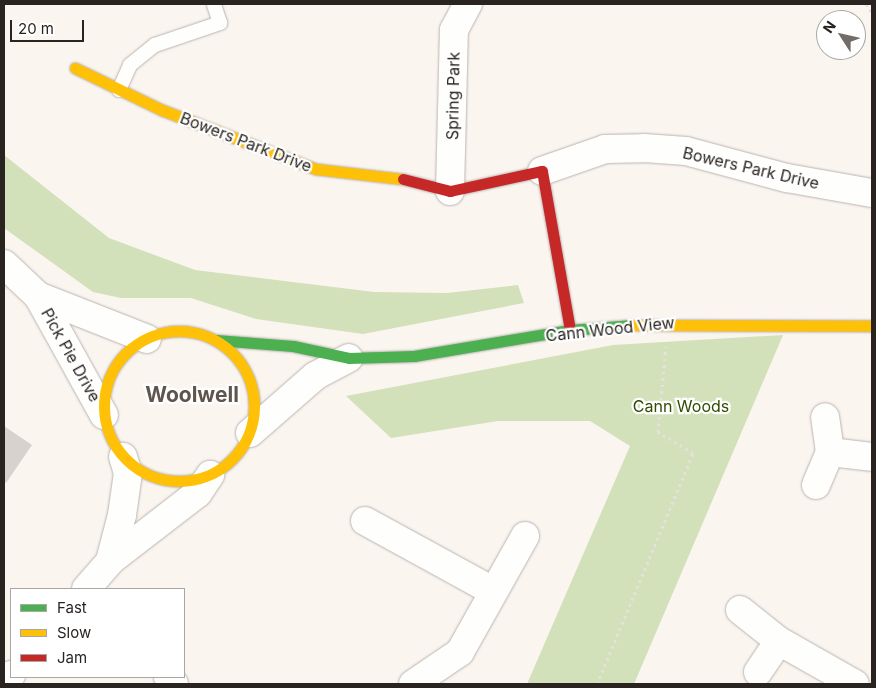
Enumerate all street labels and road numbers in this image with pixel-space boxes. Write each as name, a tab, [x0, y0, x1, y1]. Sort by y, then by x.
street label: Spring Park	[443, 52, 463, 140]
street label: Bowers Park Drive	[178, 108, 314, 176]
street label: Bowers Park Drive	[681, 143, 821, 193]
street label: Pick Pie Drive	[37, 305, 105, 405]
street label: Cann Wood View	[545, 313, 675, 345]

